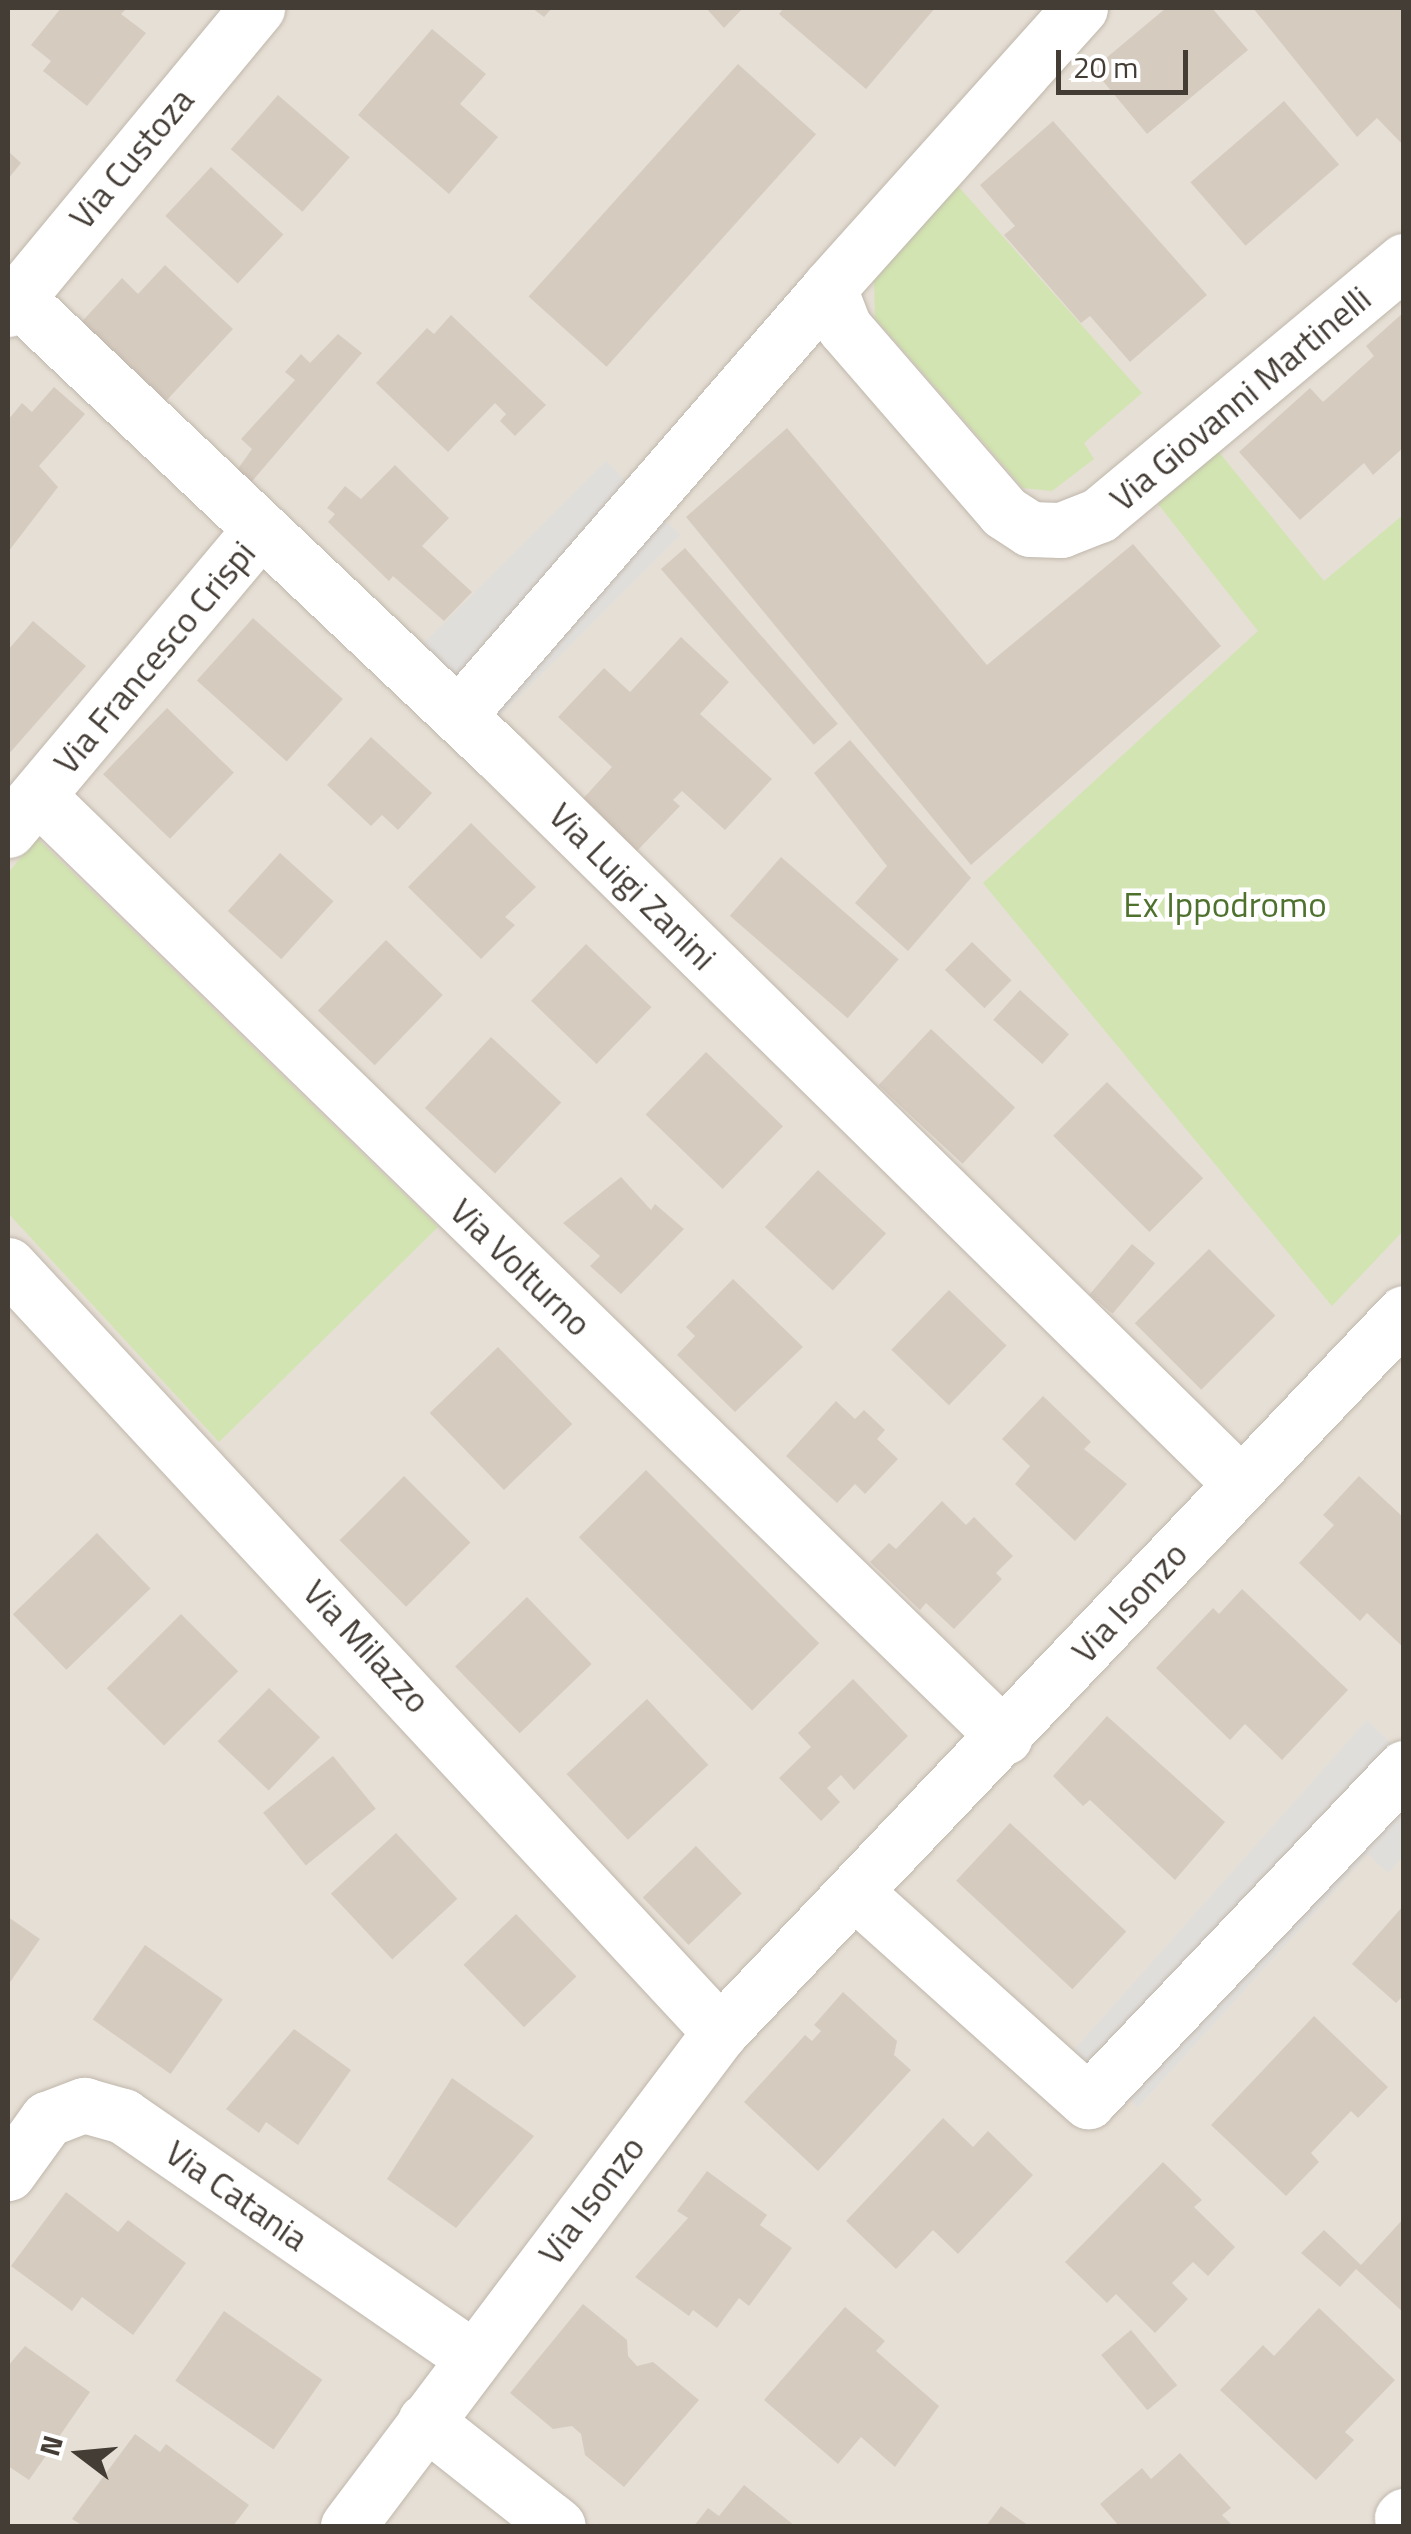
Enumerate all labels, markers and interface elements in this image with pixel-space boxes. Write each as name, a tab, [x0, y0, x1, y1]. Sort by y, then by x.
scale bar	[1061, 30, 1194, 92]
text: 20 m	[1073, 44, 1138, 90]
street label: Via Custoza	[60, 79, 202, 237]
street label: Via Giovanni Martinelli	[1101, 277, 1379, 519]
street label: Via Francesco Crispi	[44, 532, 264, 782]
street label: Via Luigi Zanini	[541, 794, 725, 978]
park label: Ex Ippodromo	[1123, 883, 1327, 925]
street label: Via Volturno	[442, 1190, 600, 1344]
street label: Via Isonzo	[1063, 1533, 1195, 1671]
street label: Via Milazzo	[295, 1571, 439, 1721]
street label: Via Isonzo	[529, 2128, 653, 2272]
street label: Via Catania	[158, 2131, 316, 2259]
north arrow	[30, 2404, 130, 2504]
text: N	[27, 2430, 74, 2461]

